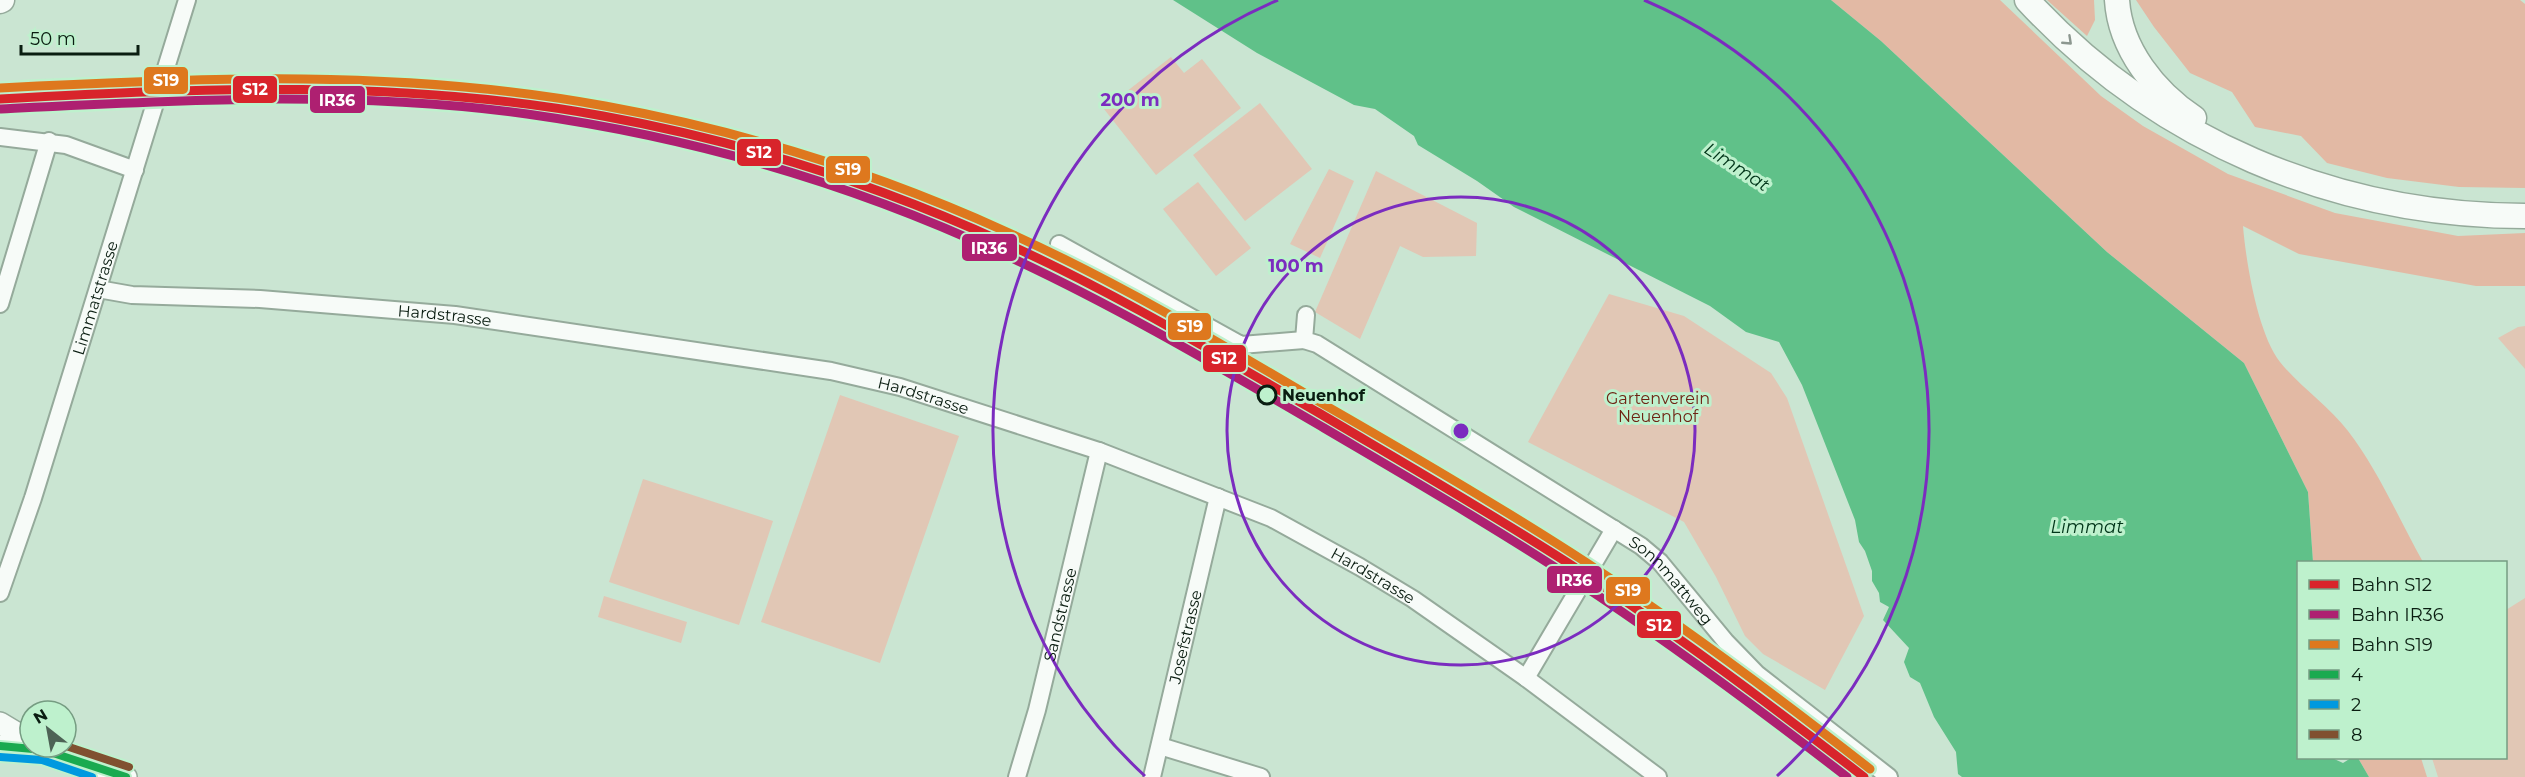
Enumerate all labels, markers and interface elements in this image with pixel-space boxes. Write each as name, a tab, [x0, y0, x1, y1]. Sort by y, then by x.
scale bar	[21, 18, 138, 56]
text: 50 m	[30, 28, 76, 50]
one-way arrow	[2062, 34, 2072, 45]
line badge: S19	[143, 66, 189, 95]
text: S19	[153, 71, 179, 90]
line badge: S12	[232, 75, 278, 104]
text: S12	[242, 80, 268, 99]
line badge: IR36	[309, 85, 366, 114]
text: 200 m	[1100, 89, 1160, 111]
text: IR36	[319, 91, 355, 110]
line badge: S12	[736, 138, 782, 167]
water label: Limmat	[1700, 138, 1774, 197]
text: S12	[746, 143, 772, 162]
line badge: S19	[825, 155, 871, 184]
text: S19	[835, 160, 861, 179]
line badge: IR36	[961, 233, 1018, 262]
street label: Limmatstrasse	[68, 239, 121, 357]
text: IR36	[971, 239, 1007, 258]
text: 100 m	[1268, 255, 1324, 277]
street label: Hardstrasse	[397, 301, 493, 330]
line badge: S19	[1167, 312, 1212, 341]
text: S19	[1177, 317, 1203, 336]
line badge: S12	[1202, 344, 1247, 373]
text: S12	[1211, 349, 1237, 368]
street label: Hardstrasse	[876, 373, 971, 418]
marker: Neuenhof	[1257, 385, 1277, 405]
place label: Neuenhof	[1282, 386, 1366, 405]
park label: Gartenverein Neuenhof	[1606, 389, 1710, 426]
centre of rings	[1451, 421, 1471, 441]
water label: Limmat	[2050, 516, 2124, 538]
street label: Sonnmattweg	[1626, 532, 1717, 628]
street label: Hardstrasse	[1328, 543, 1419, 608]
legend	[2297, 561, 2507, 759]
line badge: IR36	[1546, 565, 1603, 594]
street label: Sandstrasse	[1039, 566, 1080, 663]
text: IR36	[1556, 571, 1592, 590]
text: Bahn S12	[2351, 574, 2432, 596]
line badge: S19	[1605, 576, 1651, 605]
text: S19	[1615, 581, 1641, 600]
street label: Josefstrasse	[1165, 588, 1205, 687]
text: Bahn IR36	[2351, 604, 2444, 626]
line badge: S12	[1636, 610, 1682, 639]
text: S12	[1646, 616, 1672, 635]
text: Bahn S19	[2351, 634, 2433, 656]
text: 4	[2351, 664, 2363, 686]
text: 2	[2351, 694, 2361, 716]
north arrow	[18, 699, 78, 759]
text: N	[30, 705, 51, 728]
text: 8	[2351, 724, 2362, 746]

